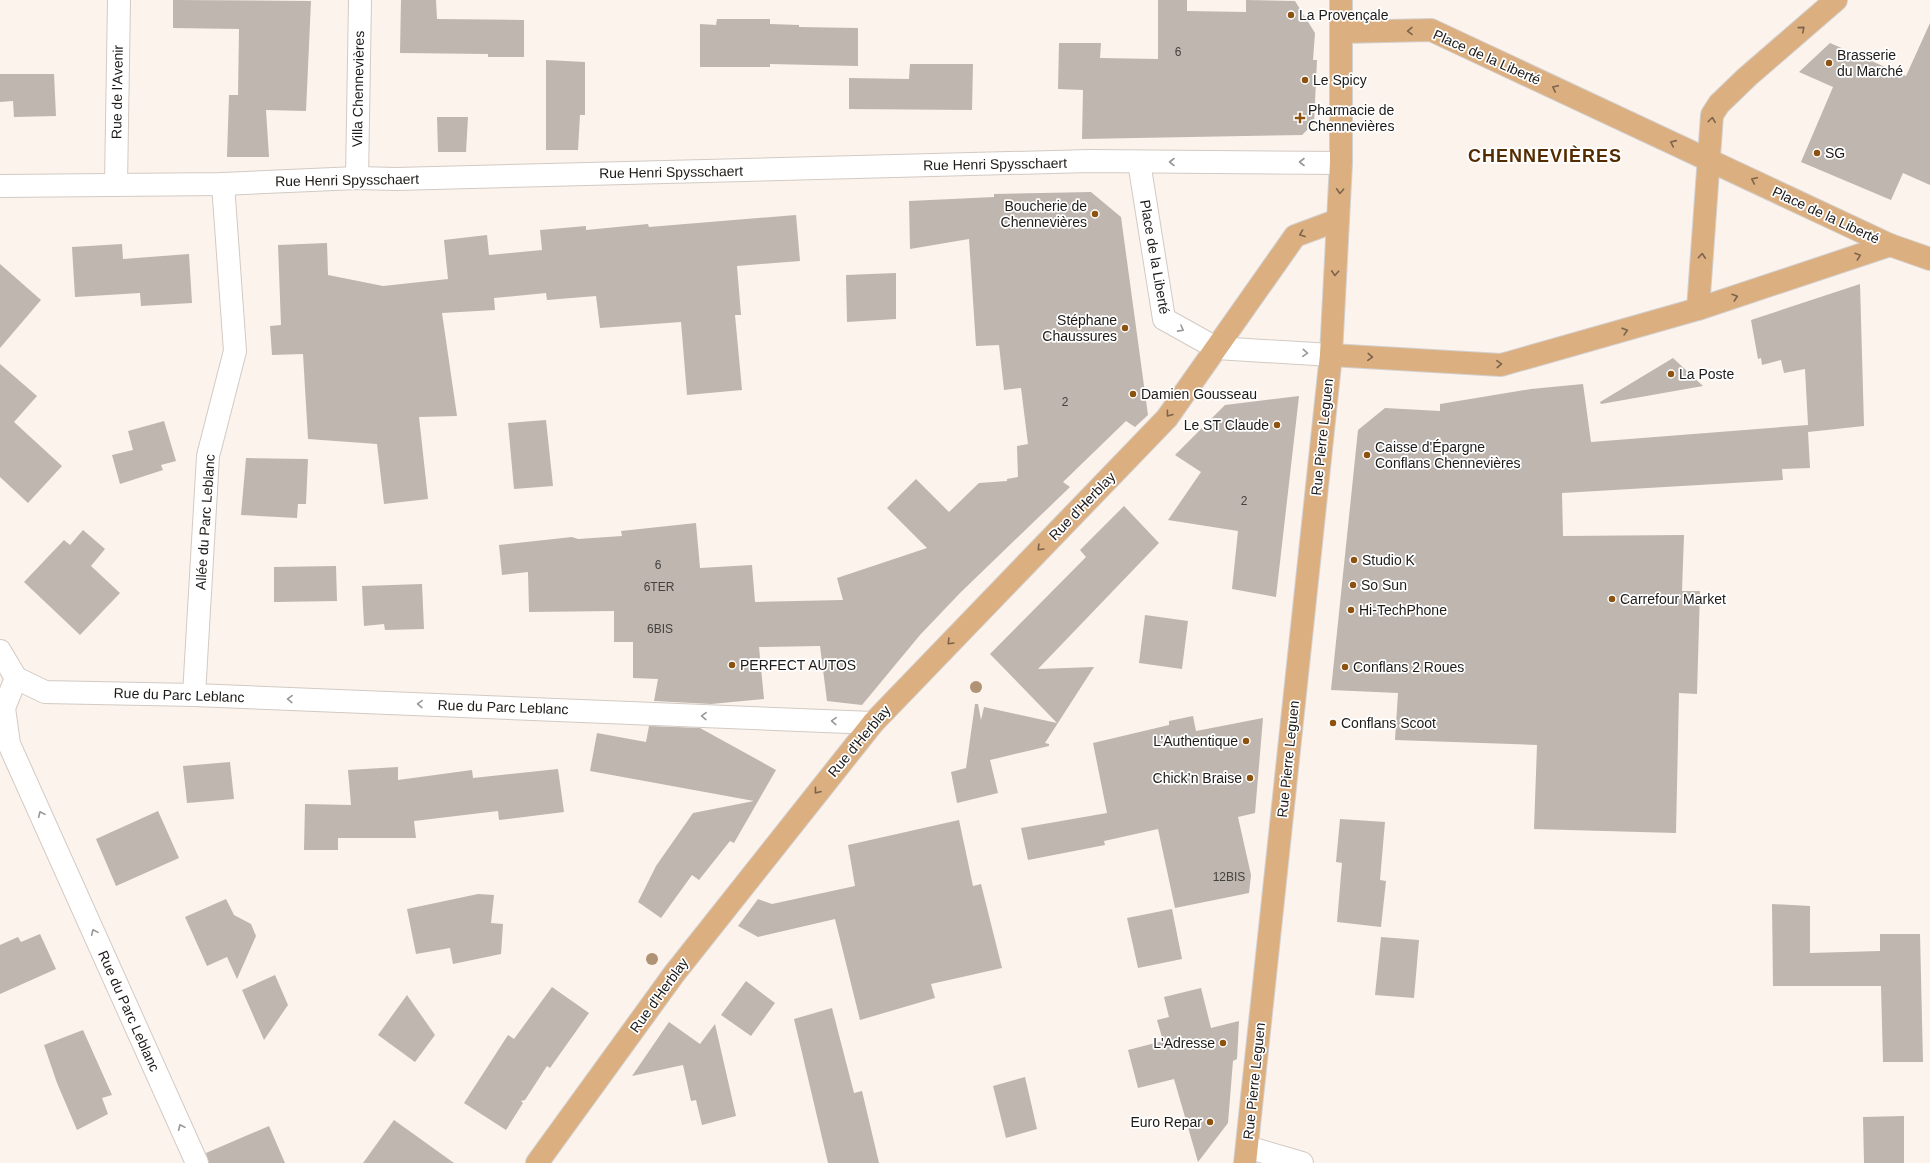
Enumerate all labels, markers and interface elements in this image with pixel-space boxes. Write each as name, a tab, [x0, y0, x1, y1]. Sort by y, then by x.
place label: La Provençale	[1299, 7, 1389, 23]
marker: La Provençale	[1286, 10, 1296, 20]
street label: Place de la Liberté	[1431, 26, 1543, 88]
one-way arrow	[1407, 27, 1413, 35]
one-way arrow	[1797, 27, 1805, 34]
street label: Villa Chennevières	[349, 31, 367, 147]
street label: Rue de l'Avenir	[108, 44, 126, 139]
house number: 6	[1175, 45, 1182, 59]
place label: Brasserie du Marché	[1837, 47, 1903, 79]
marker: Brasserie du Marché	[1824, 58, 1834, 68]
place label: Le Spicy	[1313, 72, 1367, 88]
marker: Le Spicy	[1300, 75, 1310, 85]
one-way arrow	[1552, 85, 1560, 93]
place label: Pharmacie de Chennevières	[1308, 102, 1395, 134]
marker: Pharmacie de Chennevières	[1295, 113, 1305, 123]
one-way arrow	[1707, 117, 1716, 123]
one-way arrow	[1670, 140, 1678, 148]
district label: CHENNEVIÈRES	[1468, 145, 1622, 166]
place label: SG	[1825, 145, 1845, 161]
marker: SG	[1812, 148, 1822, 158]
street label: Rue Henri Spysschaert	[923, 155, 1067, 173]
one-way arrow	[1169, 158, 1175, 166]
one-way arrow	[1299, 158, 1305, 166]
street label: Rue Henri Spysschaert	[599, 163, 743, 181]
street label: Rue Henri Spysschaert	[275, 171, 419, 189]
one-way arrow	[1751, 177, 1758, 185]
street label: Place de la Liberté	[1770, 183, 1882, 247]
one-way arrow	[1336, 188, 1344, 194]
place label: Boucherie de Chennevières	[1001, 198, 1087, 230]
street label: Place de la Liberté	[1137, 199, 1173, 316]
marker: Boucherie de Chennevières	[1090, 209, 1100, 219]
one-way arrow	[1298, 229, 1305, 237]
one-way arrow	[1854, 252, 1861, 261]
one-way arrow	[1697, 253, 1706, 259]
one-way arrow	[1331, 270, 1340, 276]
one-way arrow	[1731, 293, 1738, 302]
place label: Stéphane Chaussures	[1042, 312, 1117, 344]
marker: Stéphane Chaussures	[1120, 323, 1130, 333]
one-way arrow	[1176, 324, 1184, 331]
one-way arrow	[1621, 327, 1628, 336]
one-way arrow	[1302, 349, 1308, 358]
one-way arrow	[1367, 353, 1373, 362]
one-way arrow	[1496, 360, 1502, 369]
place label: La Poste	[1679, 366, 1734, 382]
marker: La Poste	[1666, 369, 1676, 379]
street label: Rue Pierre Leguen	[1308, 378, 1336, 496]
place label: Damien Gousseau	[1141, 386, 1257, 402]
marker: Damien Gousseau	[1128, 389, 1138, 399]
house number: 2	[1062, 395, 1069, 409]
one-way arrow	[1167, 410, 1174, 417]
place label: Le ST Claude	[1184, 417, 1269, 433]
marker: Le ST Claude	[1272, 420, 1282, 430]
place label: Caisse d'Épargne Conflans Chennevières	[1375, 439, 1521, 471]
marker: Caisse d'Épargne Conflans Chennevières	[1362, 450, 1372, 460]
street label: Allée du Parc Leblanc	[192, 454, 218, 590]
street label: Rue d'Herblay	[1046, 469, 1118, 543]
house number: 2	[1241, 494, 1248, 508]
one-way arrow	[1038, 543, 1045, 551]
place label: Studio K	[1362, 552, 1416, 568]
marker: Studio K	[1349, 555, 1359, 565]
house number: 6	[655, 558, 662, 572]
place label: So Sun	[1361, 577, 1407, 593]
house number: 6TER	[644, 580, 675, 594]
marker: So Sun	[1348, 580, 1358, 590]
place label: Carrefour Market	[1620, 591, 1726, 607]
marker: Carrefour Market	[1607, 594, 1617, 604]
place label: Hi-TechPhone	[1359, 602, 1447, 618]
marker: Hi-TechPhone	[1346, 605, 1356, 615]
house number: 6BIS	[647, 622, 673, 636]
one-way arrow	[947, 637, 955, 645]
place label: PERFECT AUTOS	[740, 657, 856, 673]
place label: Conflans 2 Roues	[1353, 659, 1464, 675]
marker: PERFECT AUTOS	[727, 660, 737, 670]
marker: Conflans 2 Roues	[1340, 662, 1350, 672]
street label: Rue du Parc Leblanc	[113, 685, 245, 705]
one-way arrow	[287, 695, 293, 703]
street label: Rue du Parc Leblanc	[437, 697, 569, 717]
one-way arrow	[417, 700, 423, 708]
street label: Rue Pierre Leguen	[1274, 700, 1302, 818]
street label: Rue d'Herblay	[824, 702, 894, 780]
one-way arrow	[701, 711, 707, 720]
place label: Conflans Scoot	[1341, 715, 1436, 731]
one-way arrow	[831, 717, 837, 725]
marker: Conflans Scoot	[1328, 718, 1338, 728]
place label: L’Authentique	[1153, 733, 1238, 749]
marker: L’Authentique	[1241, 736, 1251, 746]
place label: Chick’n Braise	[1153, 770, 1242, 786]
marker: Chick’n Braise	[1245, 773, 1255, 783]
one-way arrow	[815, 787, 822, 794]
one-way arrow	[38, 810, 46, 818]
house number: 12BIS	[1213, 870, 1245, 884]
one-way arrow	[91, 929, 99, 937]
street label: Rue du Parc Leblanc	[95, 948, 163, 1074]
street label: Rue d'Herblay	[627, 955, 691, 1035]
street label: Rue Pierre Leguen	[1240, 1022, 1268, 1140]
place label: L'Adresse	[1153, 1035, 1215, 1051]
marker: L'Adresse	[1218, 1038, 1228, 1048]
place label: Euro Repar	[1130, 1114, 1202, 1130]
marker: Euro Repar	[1205, 1117, 1215, 1127]
one-way arrow	[178, 1124, 186, 1131]

